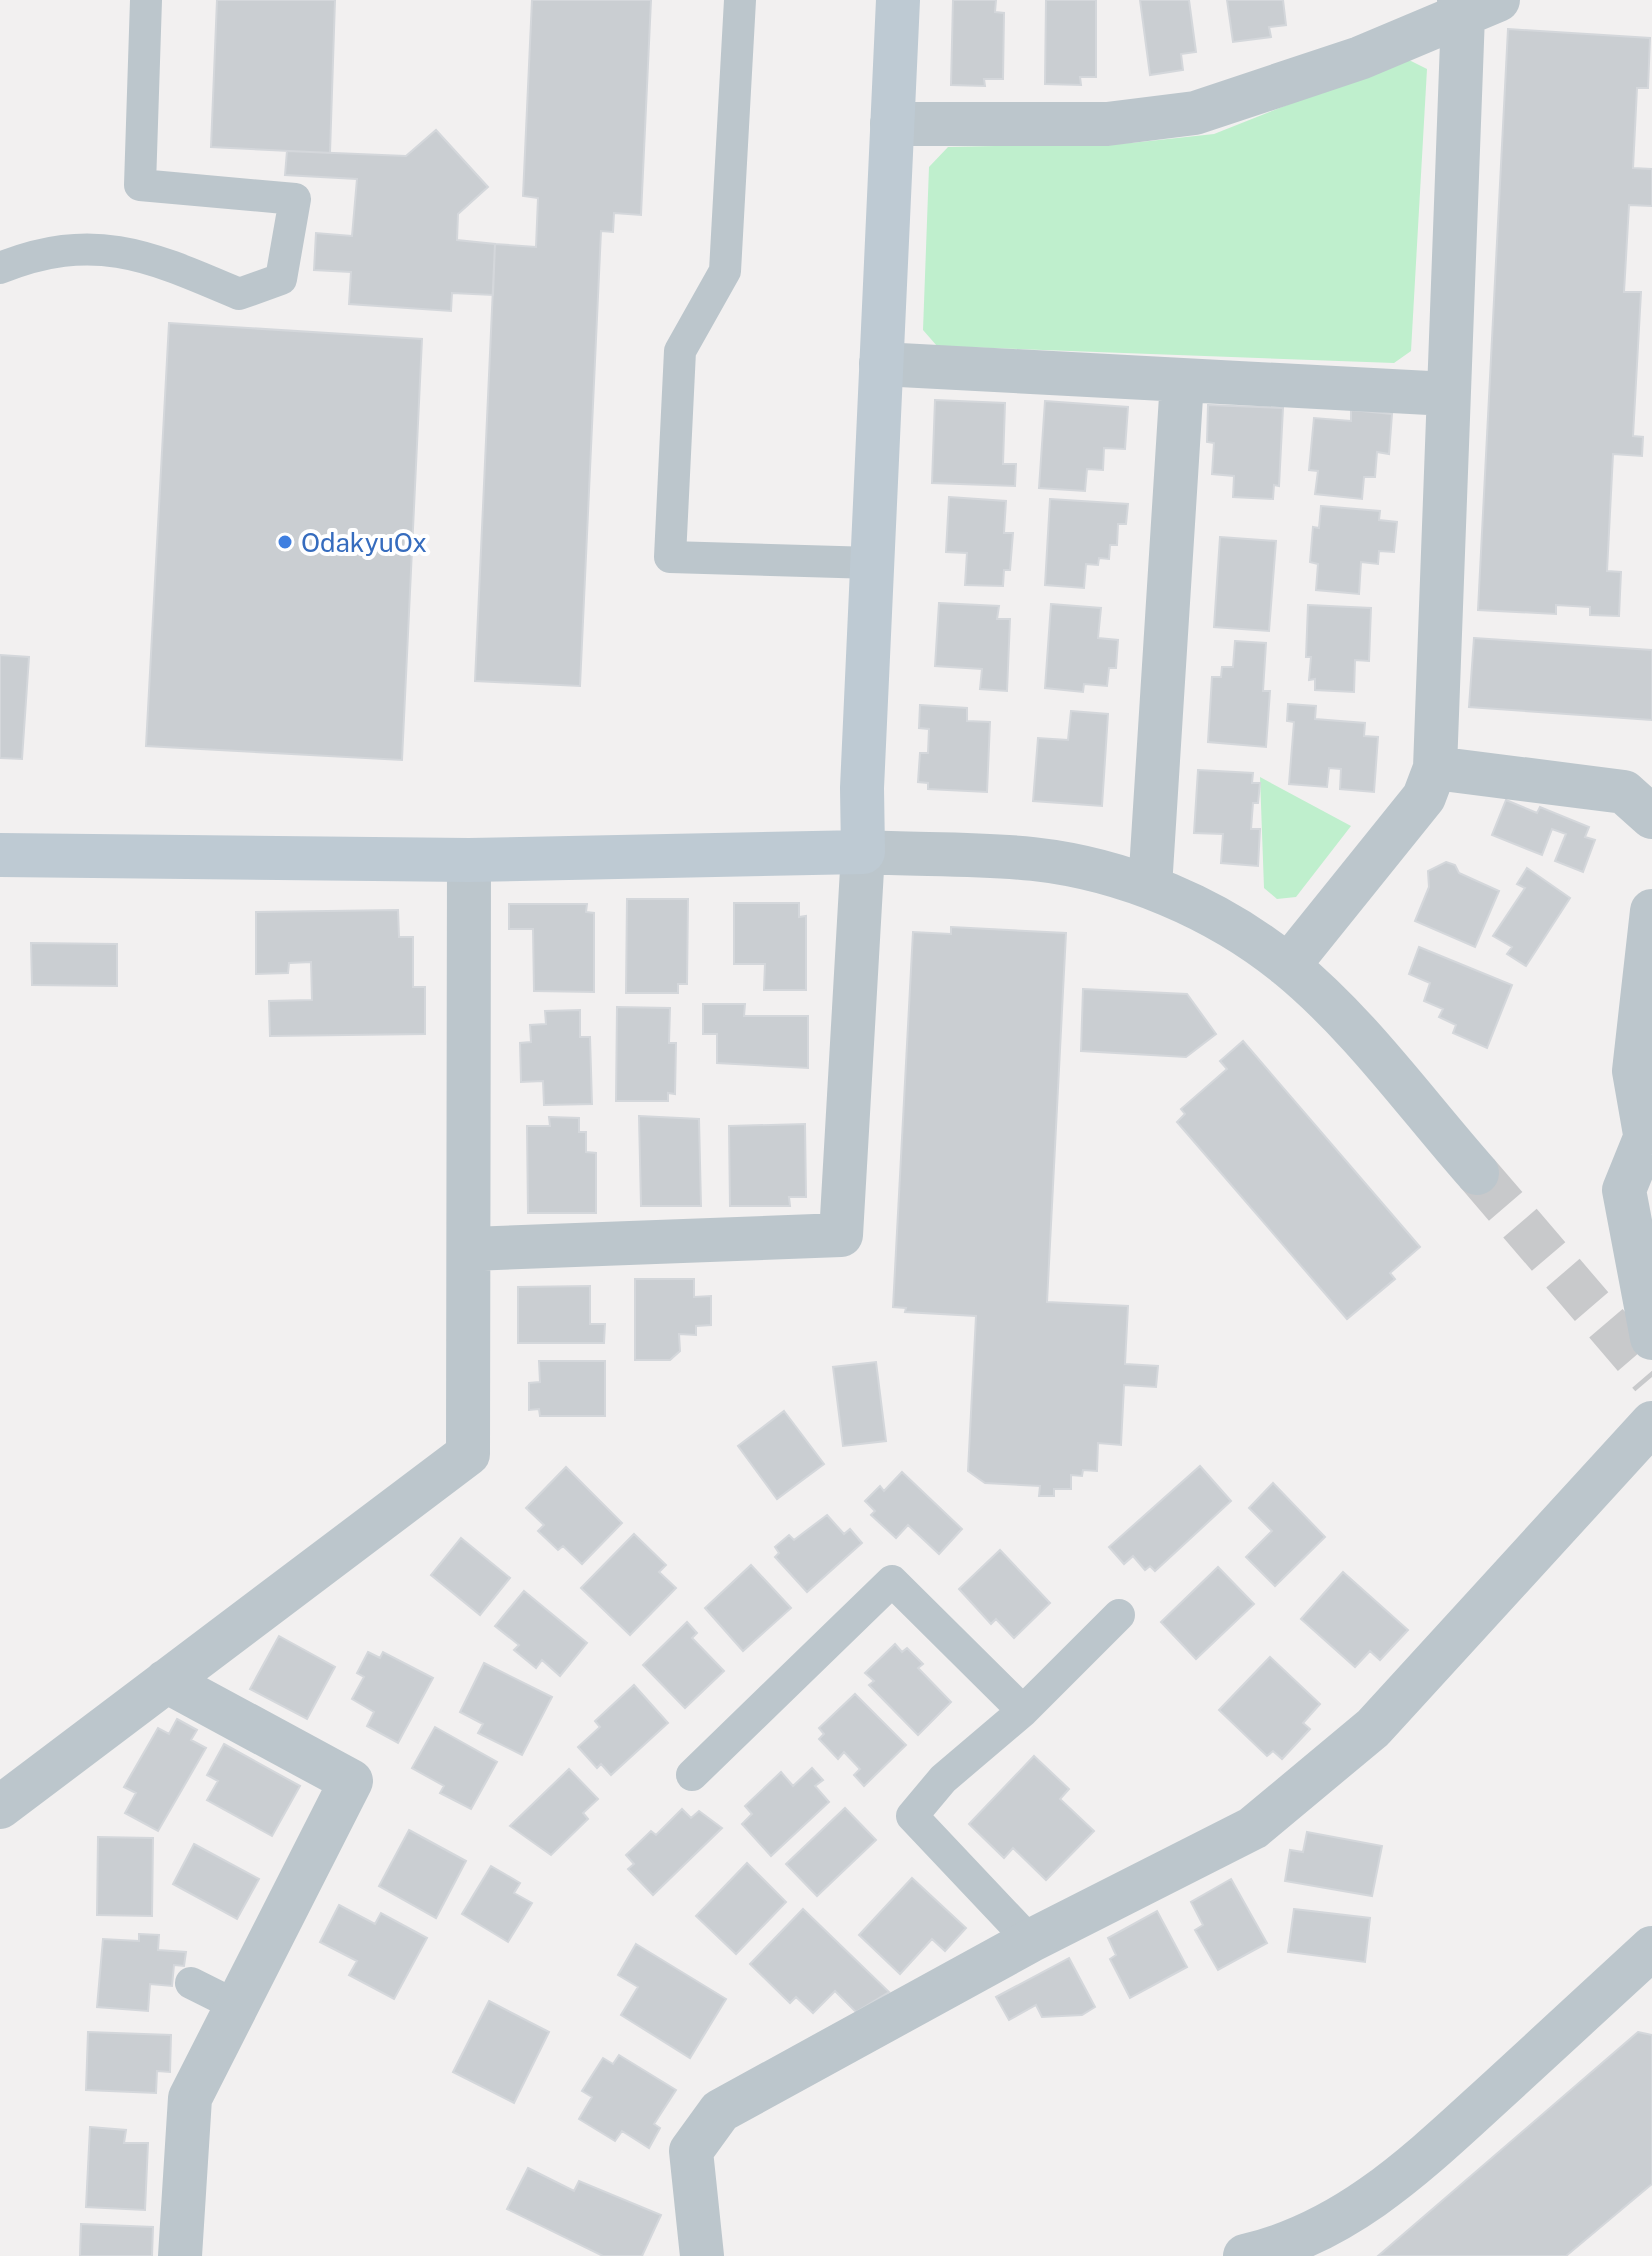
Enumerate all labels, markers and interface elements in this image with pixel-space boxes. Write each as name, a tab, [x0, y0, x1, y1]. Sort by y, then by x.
place label: OdakyuOx	[301, 527, 427, 558]
marker: OdakyuOx	[276, 533, 294, 551]

